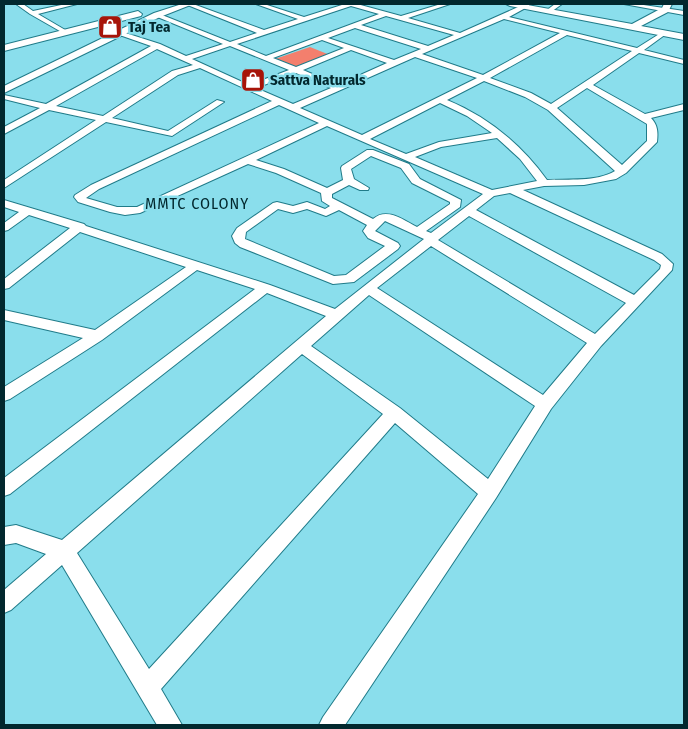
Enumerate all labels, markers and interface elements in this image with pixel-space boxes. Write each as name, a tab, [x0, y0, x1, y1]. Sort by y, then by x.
shop icon: Taj Tea	[97, 14, 123, 40]
place label: Taj Tea	[128, 18, 171, 36]
shop icon: Sattva Naturals	[240, 67, 266, 93]
place label: Sattva Naturals	[270, 71, 366, 89]
district label: MMTC COLONY	[145, 194, 249, 213]

